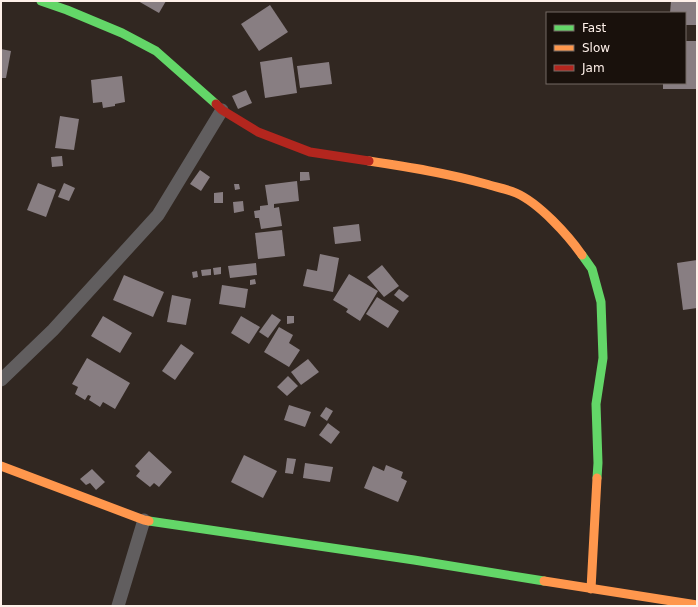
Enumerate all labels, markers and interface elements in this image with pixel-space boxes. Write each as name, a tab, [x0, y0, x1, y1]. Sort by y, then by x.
legend	[546, 12, 686, 84]
text: Fast	[582, 21, 606, 35]
text: Slow	[582, 41, 610, 55]
text: Jam	[581, 61, 605, 75]

